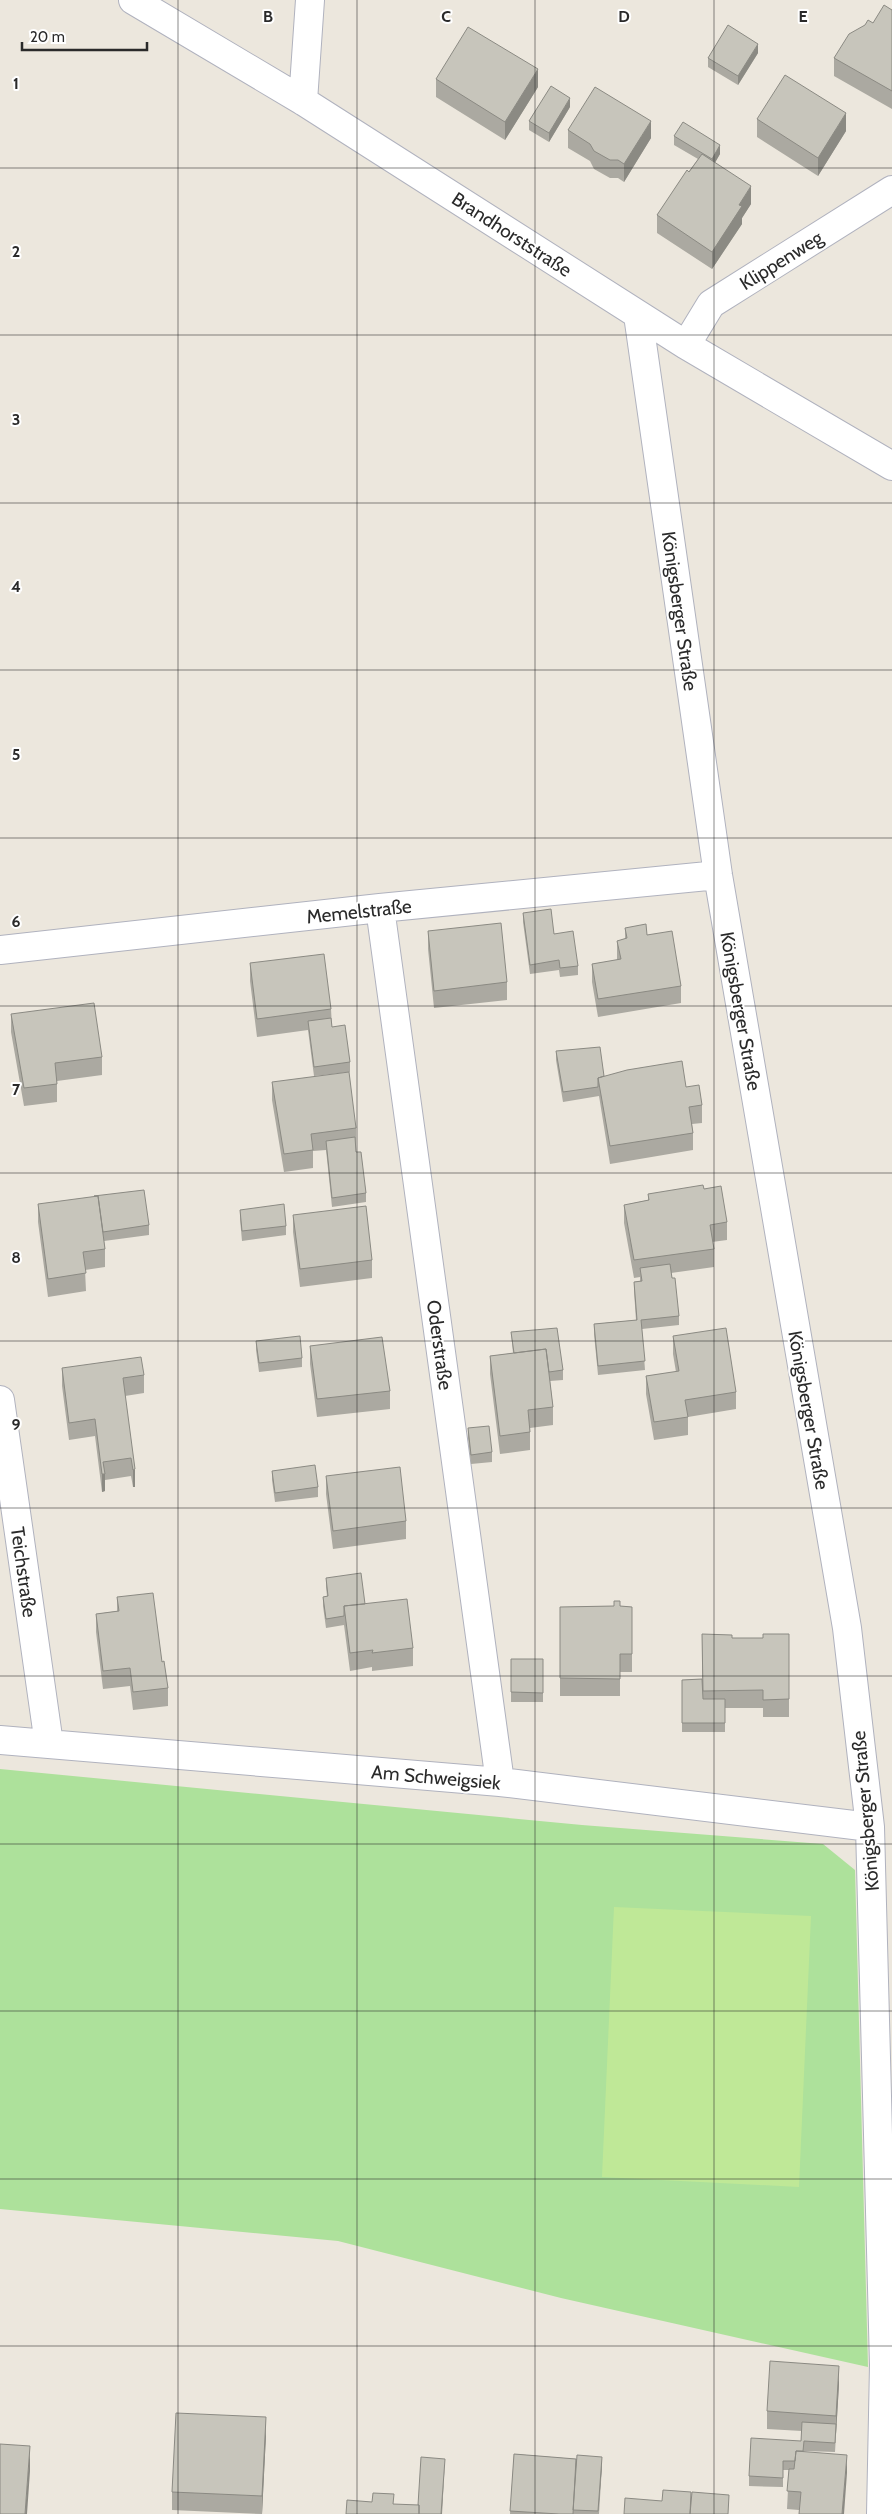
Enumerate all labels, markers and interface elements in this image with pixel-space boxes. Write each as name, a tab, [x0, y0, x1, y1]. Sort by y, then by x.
text: B	[263, 7, 273, 26]
text: C	[441, 7, 451, 26]
text: D	[618, 7, 630, 26]
text: E	[798, 7, 808, 26]
scale bar	[22, 20, 148, 52]
text: 20 m	[30, 28, 65, 46]
text: 1	[13, 74, 19, 93]
street label: Brandhorststraße	[447, 187, 576, 282]
street label: Klippenweg	[736, 226, 827, 295]
text: 2	[12, 242, 20, 261]
text: 3	[12, 410, 20, 429]
street label: Königsberger Straße	[657, 530, 702, 693]
text: 4	[11, 577, 21, 596]
text: 5	[12, 745, 20, 764]
street label: Memelstraße	[305, 895, 413, 928]
text: 6	[12, 912, 21, 931]
street label: Königsberger Straße	[715, 930, 766, 1093]
text: 7	[12, 1080, 21, 1099]
text: 8	[11, 1248, 21, 1267]
street label: Oderstraße	[422, 1299, 457, 1392]
street label: Königsberger Straße	[783, 1329, 834, 1492]
text: 9	[12, 1415, 21, 1434]
street label: Teichstraße	[6, 1525, 41, 1619]
street label: Königsberger Straße	[847, 1730, 884, 1892]
street label: Am Schweigsiek	[370, 1760, 502, 1795]

